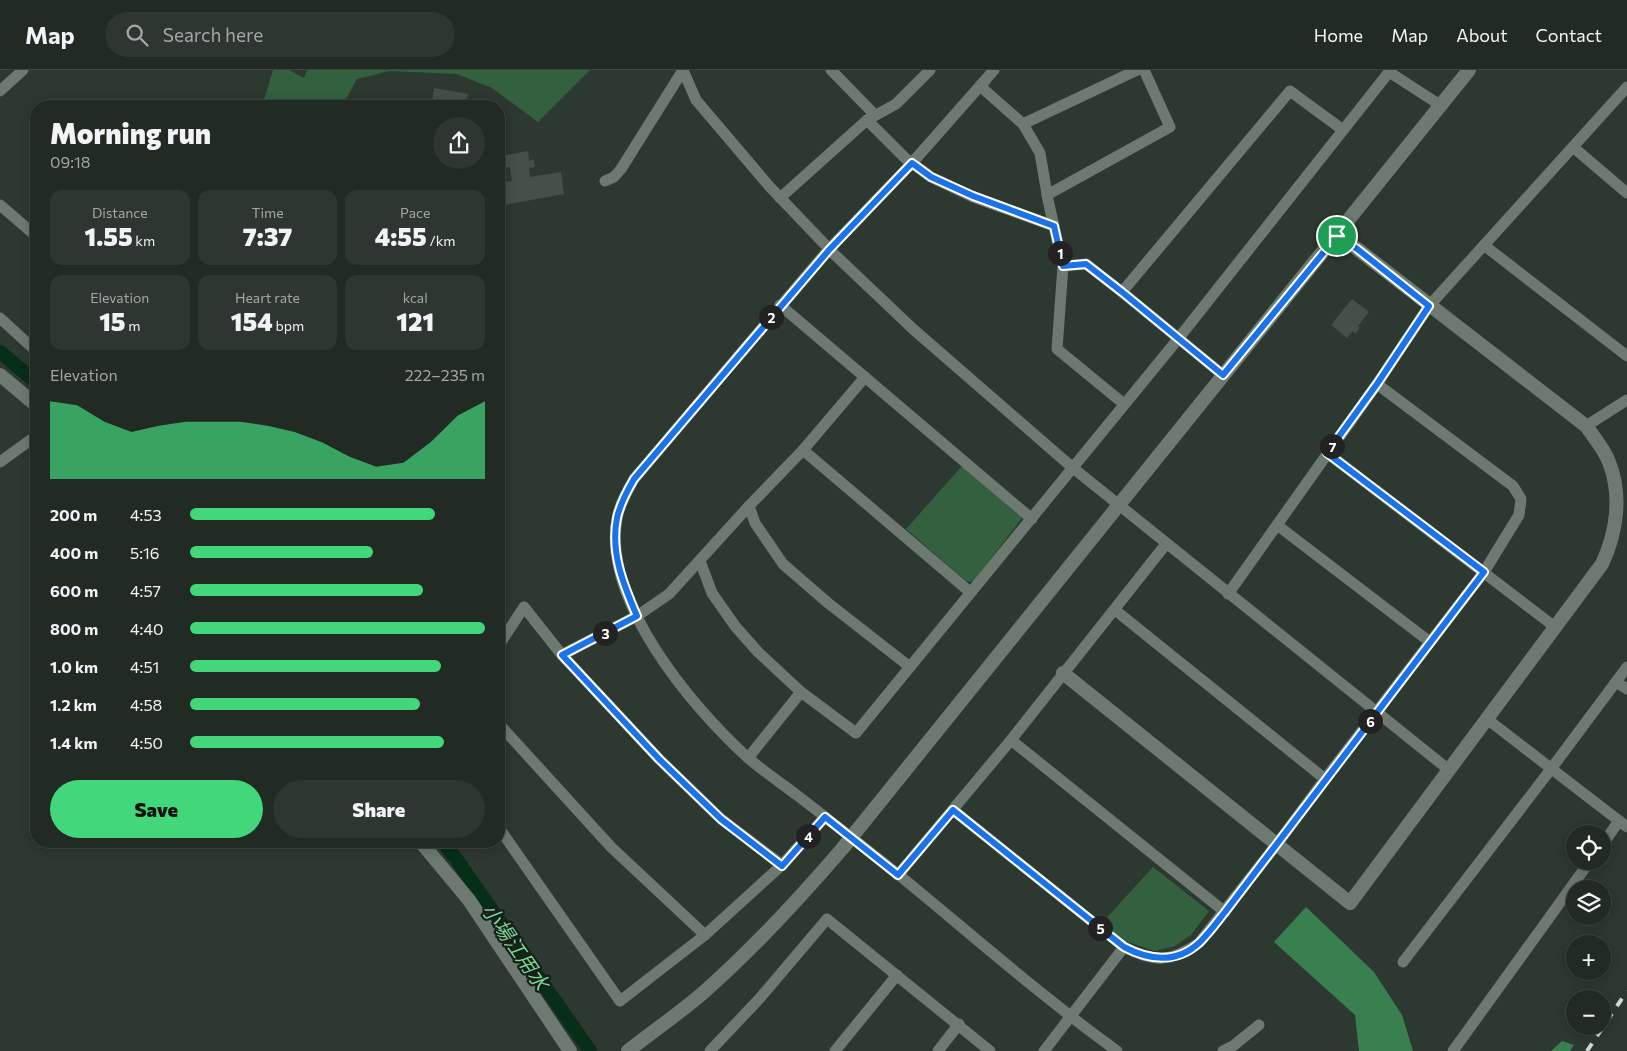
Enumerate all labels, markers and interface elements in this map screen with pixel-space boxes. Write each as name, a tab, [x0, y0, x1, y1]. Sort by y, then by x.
search box	[105, 12, 455, 57]
text: Map	[25, 20, 75, 49]
icon: search	[123, 21, 151, 49]
text: Search here	[163, 23, 263, 46]
text: Home	[1314, 24, 1363, 46]
text: Map	[1391, 24, 1428, 46]
text: About	[1456, 24, 1508, 46]
text: Contact	[1536, 24, 1602, 46]
text: Morning run	[50, 116, 211, 150]
button: share	[433, 117, 485, 169]
text: 09:18	[50, 152, 90, 171]
text: Distance	[92, 204, 148, 221]
text: Time	[251, 204, 284, 221]
text: Pace	[400, 204, 430, 221]
pin	[1316, 215, 1358, 257]
text: 1.55	[85, 221, 133, 251]
text: 7:37	[243, 221, 292, 251]
text: 4:55	[375, 221, 427, 251]
icon: arrive	[1323, 222, 1351, 250]
text: km	[133, 232, 155, 249]
text: /km	[427, 232, 456, 249]
pin: 1	[1048, 240, 1072, 266]
text: 1	[1057, 245, 1064, 262]
text: Elevation	[90, 289, 149, 306]
text: Heart rate	[235, 289, 300, 306]
text: kcal	[403, 289, 428, 306]
pin: 2	[758, 304, 784, 330]
text: 15	[99, 306, 126, 336]
text: 154	[231, 306, 273, 336]
text: 121	[396, 306, 434, 336]
text: 2	[768, 309, 775, 326]
text: m	[126, 317, 140, 334]
text: bpm	[273, 317, 304, 334]
text: Elevation	[50, 365, 118, 384]
text: 222–235 m	[405, 365, 485, 384]
pin: 7	[1320, 434, 1344, 458]
text: 7	[1329, 438, 1336, 455]
text: 200 m	[50, 505, 97, 524]
text: 4:53	[130, 505, 162, 524]
text: 400 m	[50, 543, 98, 562]
text: 5:16	[130, 543, 160, 562]
text: 600 m	[50, 581, 98, 600]
text: 4:57	[130, 581, 161, 600]
text: 800 m	[50, 619, 98, 638]
text: 4:40	[130, 619, 163, 638]
pin: 3	[592, 620, 618, 646]
text: 3	[601, 625, 610, 642]
text: 1.0 km	[50, 657, 98, 676]
text: 4:51	[130, 657, 159, 676]
text: 1.2 km	[50, 695, 97, 714]
text: 4:58	[130, 695, 162, 714]
pin: 6	[1358, 708, 1382, 734]
text: 6	[1366, 713, 1375, 730]
text: 1.4 km	[50, 733, 97, 752]
text: 4:50	[130, 733, 163, 752]
button: Save	[50, 780, 263, 838]
button: Share	[273, 780, 485, 838]
pin: 4	[796, 824, 820, 848]
map controls	[1566, 825, 1611, 1035]
button: locate	[1566, 825, 1611, 870]
text: 4	[804, 828, 813, 845]
button: layers	[1566, 880, 1611, 925]
water label: 小場江用水	[477, 898, 556, 995]
pin: 5	[1088, 916, 1112, 940]
text: 5	[1096, 920, 1105, 937]
button: +	[1566, 935, 1611, 980]
button: −	[1566, 990, 1611, 1035]

